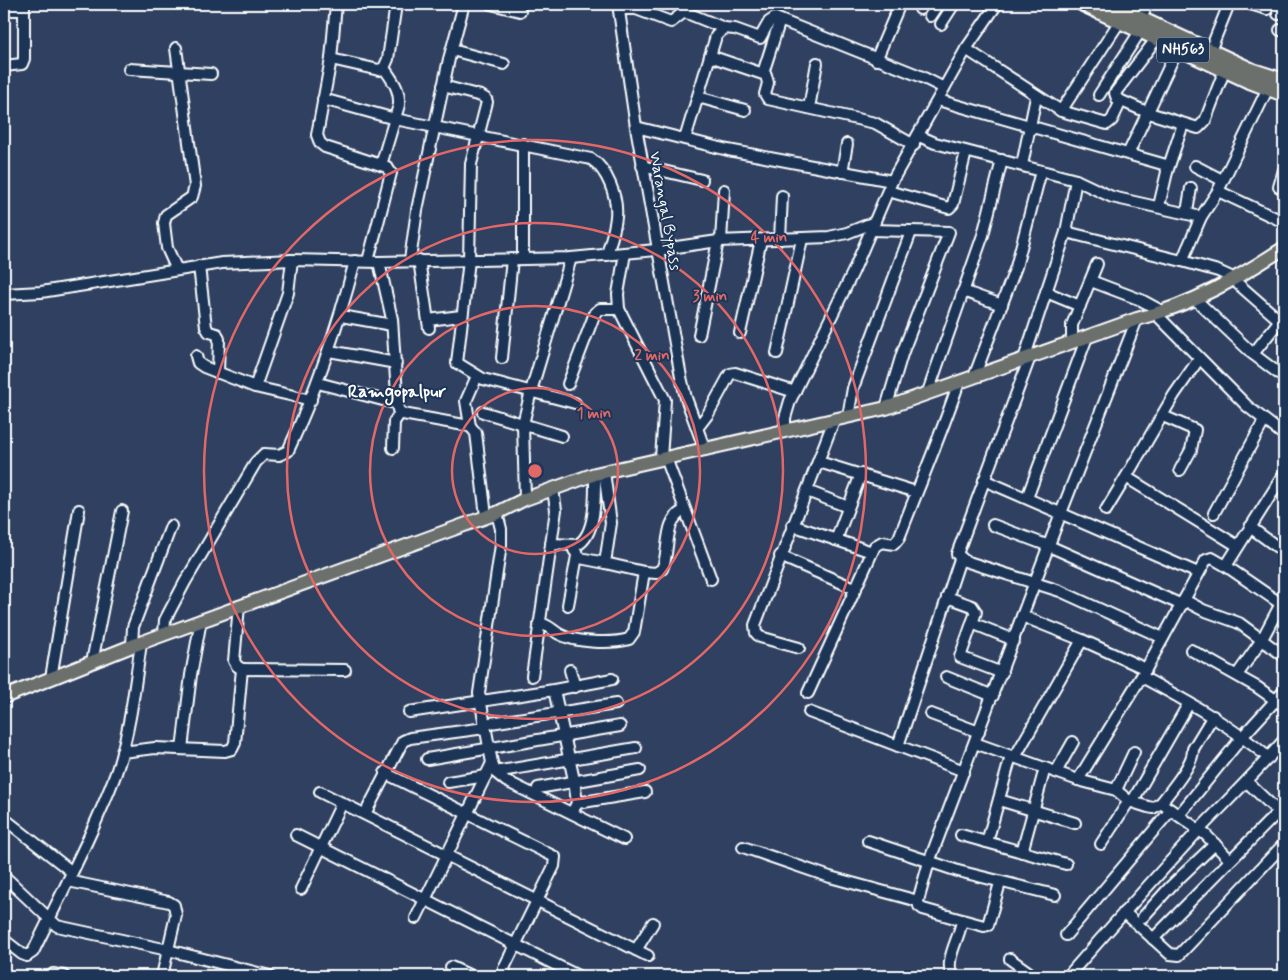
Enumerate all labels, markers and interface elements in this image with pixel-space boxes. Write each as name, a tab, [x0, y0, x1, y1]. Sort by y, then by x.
road number: NH563	[1157, 38, 1209, 62]
street label: Warangal Bypass	[644, 150, 686, 272]
text: 4 min	[751, 228, 787, 248]
text: 3 min	[693, 287, 727, 307]
text: 2 min	[634, 346, 670, 366]
district label: Ramgopalpur	[348, 380, 447, 406]
text: 1 min	[577, 404, 611, 424]
centre of rings	[526, 462, 544, 480]

